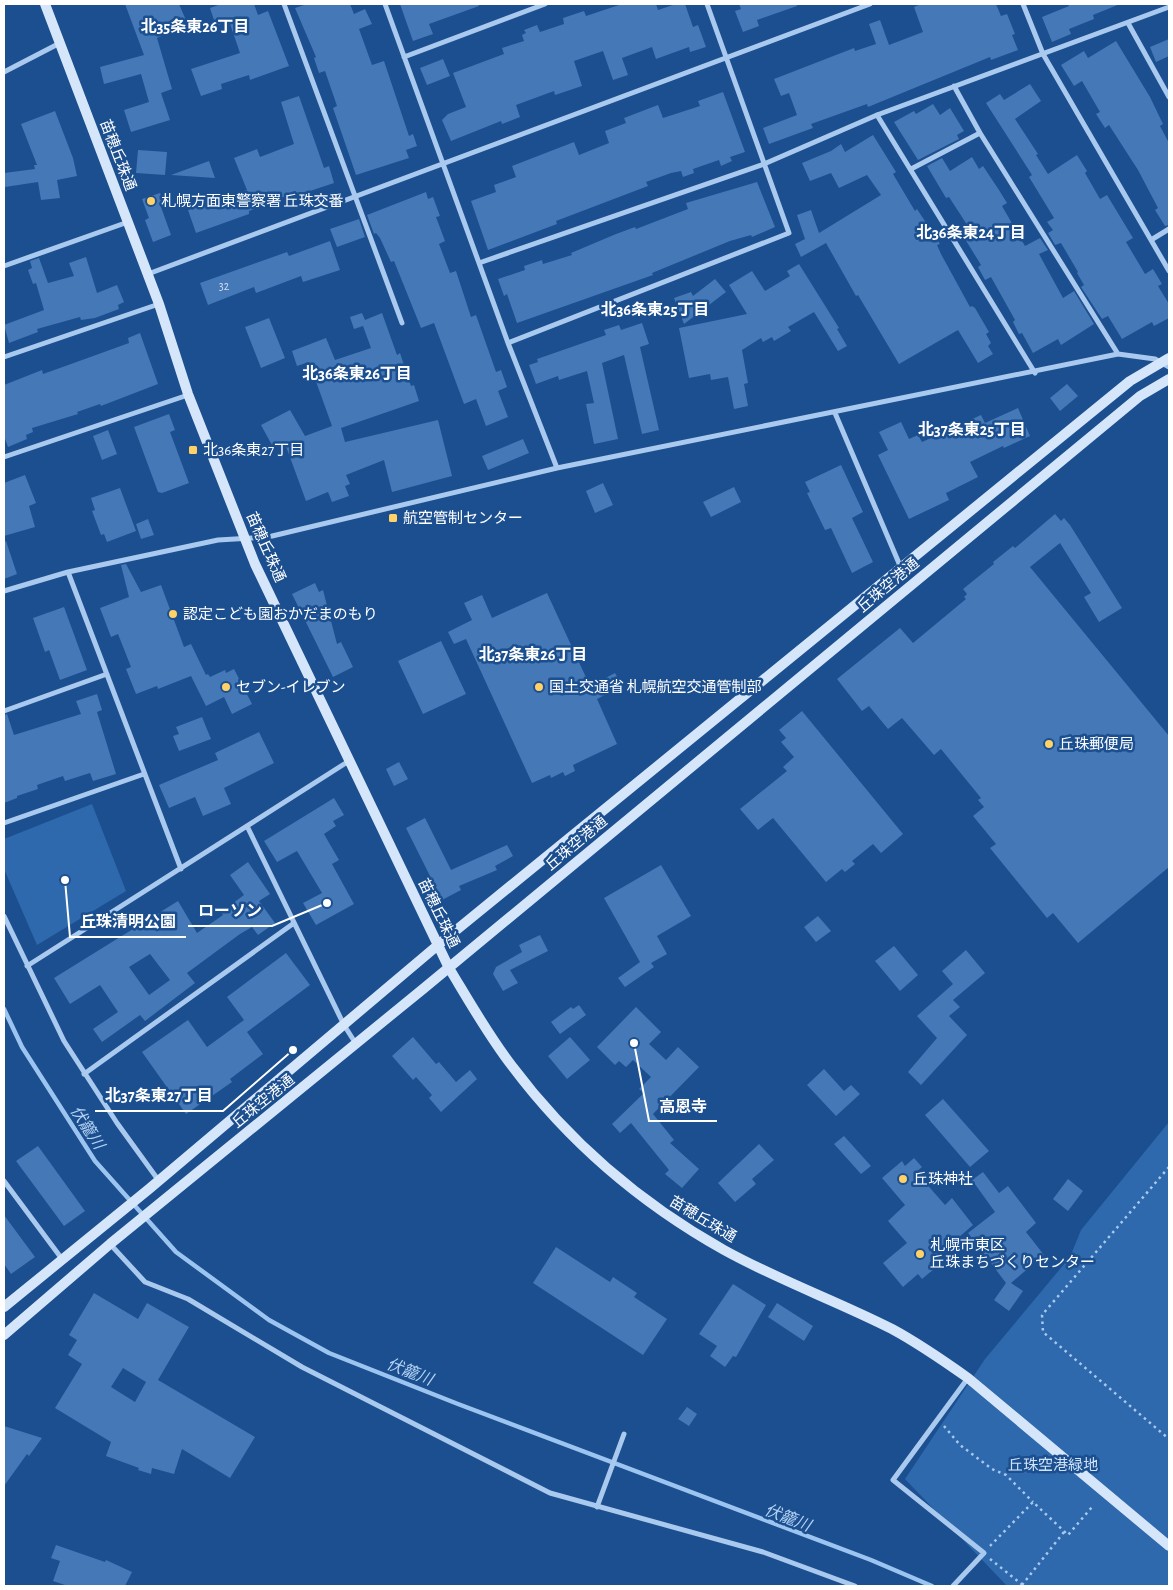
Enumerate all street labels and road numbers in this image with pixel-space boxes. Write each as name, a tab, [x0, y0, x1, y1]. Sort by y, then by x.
street label: 苗穂丘珠通	[97, 117, 139, 193]
street label: 苗穂丘珠通	[243, 509, 289, 585]
street label: 丘珠空港通	[854, 555, 922, 615]
street label: 丘珠空港通	[542, 813, 610, 873]
street label: 苗穂丘珠通	[415, 876, 463, 950]
street label: 丘珠空港通	[229, 1071, 297, 1131]
street label: 苗穂丘珠通	[667, 1193, 739, 1245]

